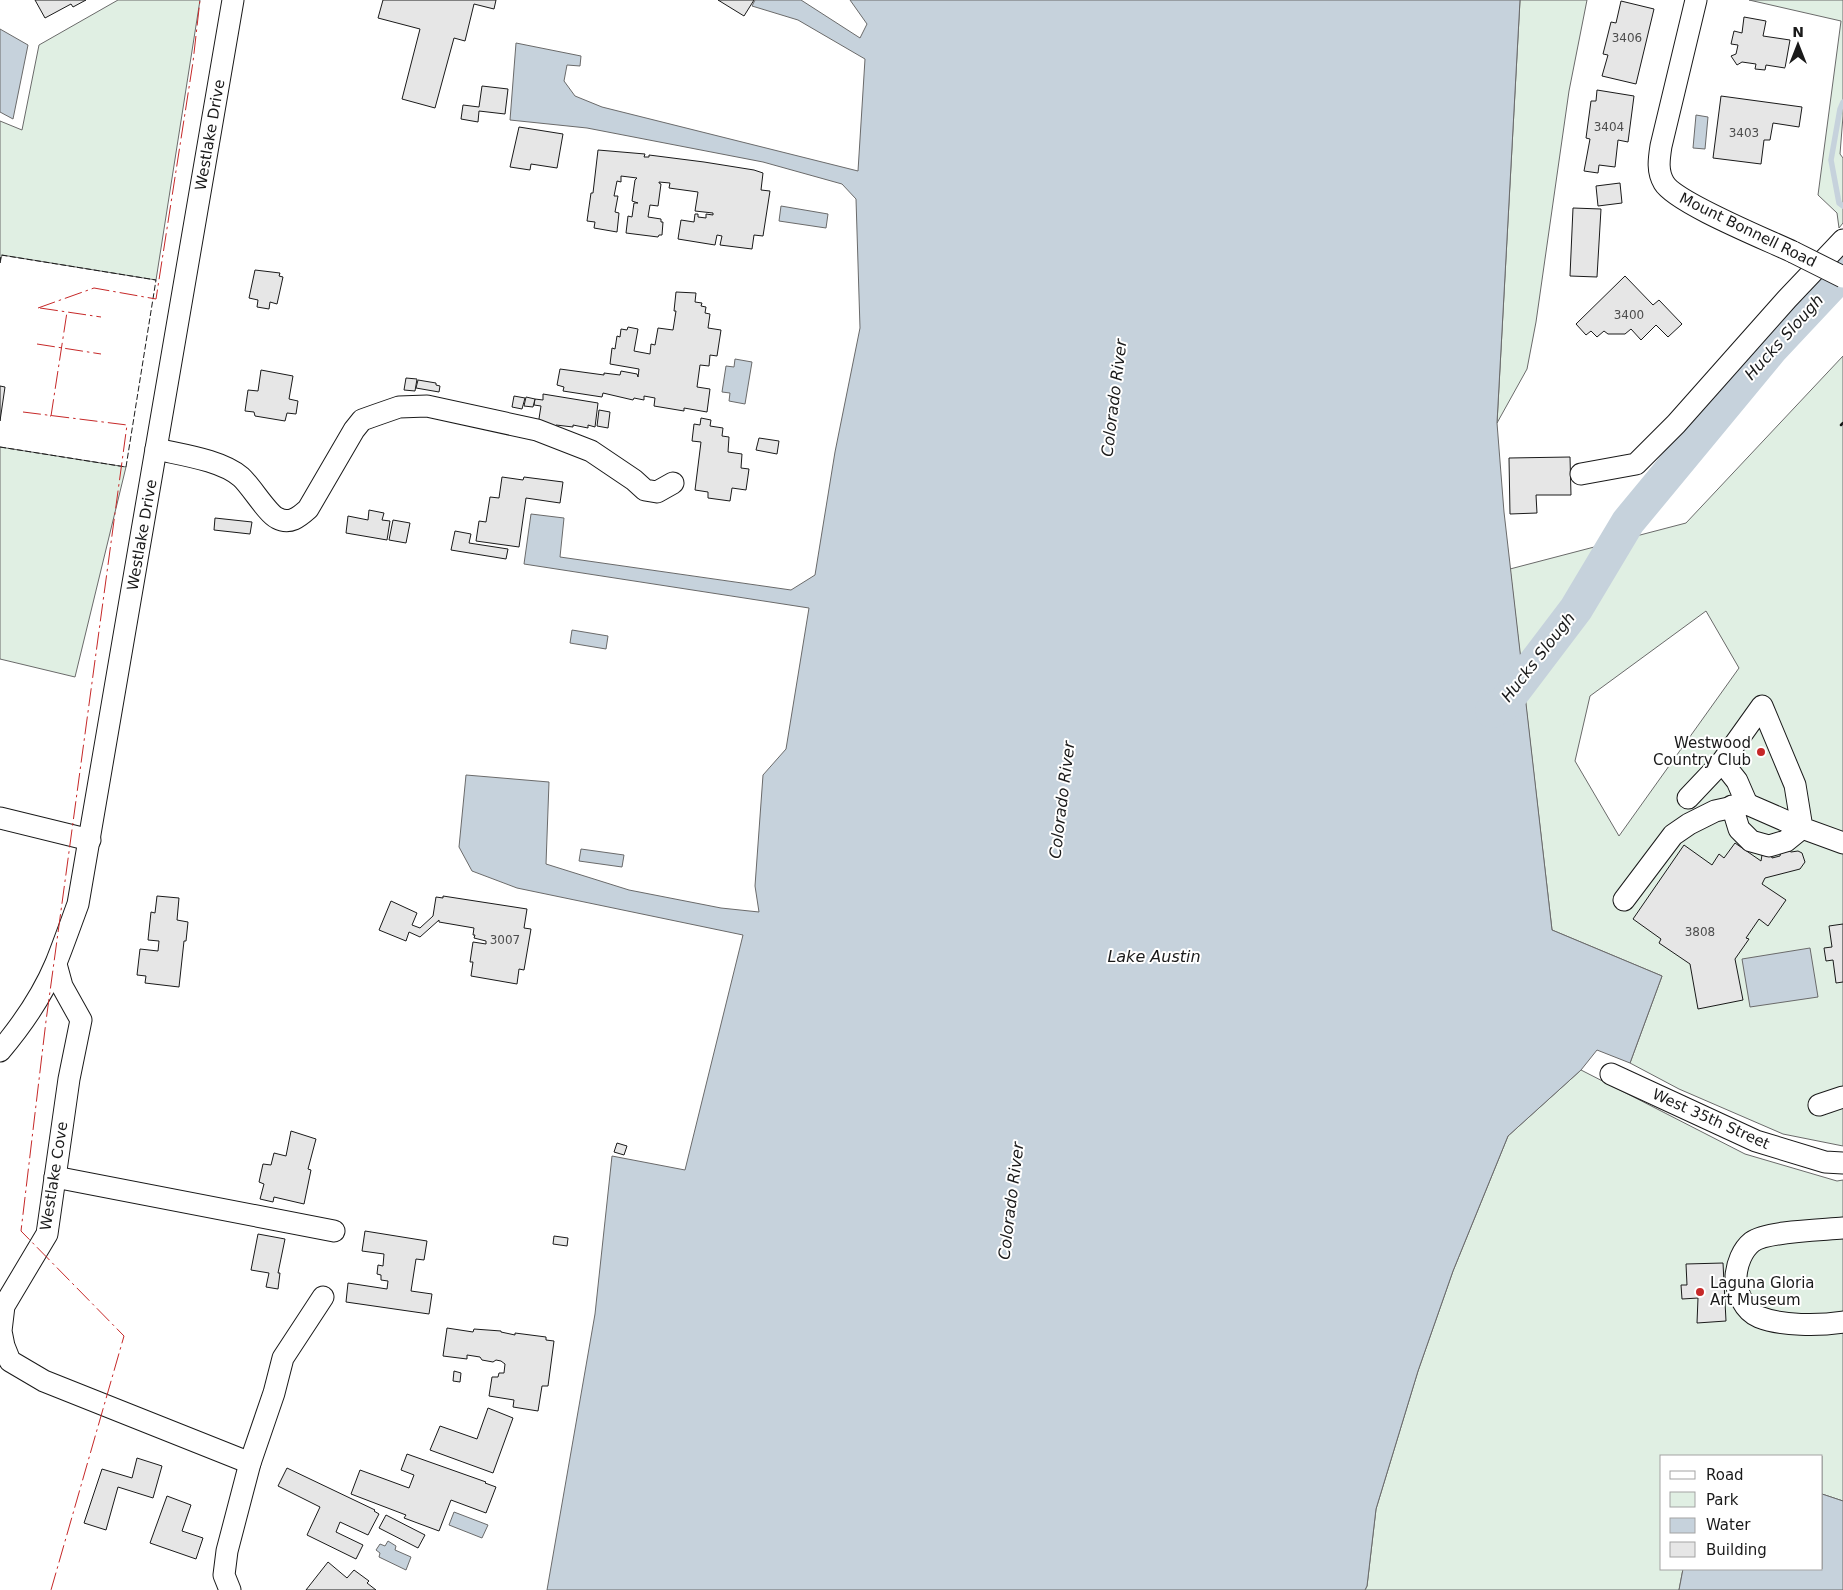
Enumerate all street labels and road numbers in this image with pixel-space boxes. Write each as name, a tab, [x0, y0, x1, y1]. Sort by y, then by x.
street label: Westlake Drive	[191, 78, 229, 192]
street label: Mount Bonnell Road	[1677, 189, 1819, 271]
street label: Westlake Drive	[123, 478, 161, 592]
street label: West 35th Street	[1650, 1085, 1773, 1153]
street label: Westlake Cove	[36, 1120, 72, 1232]

